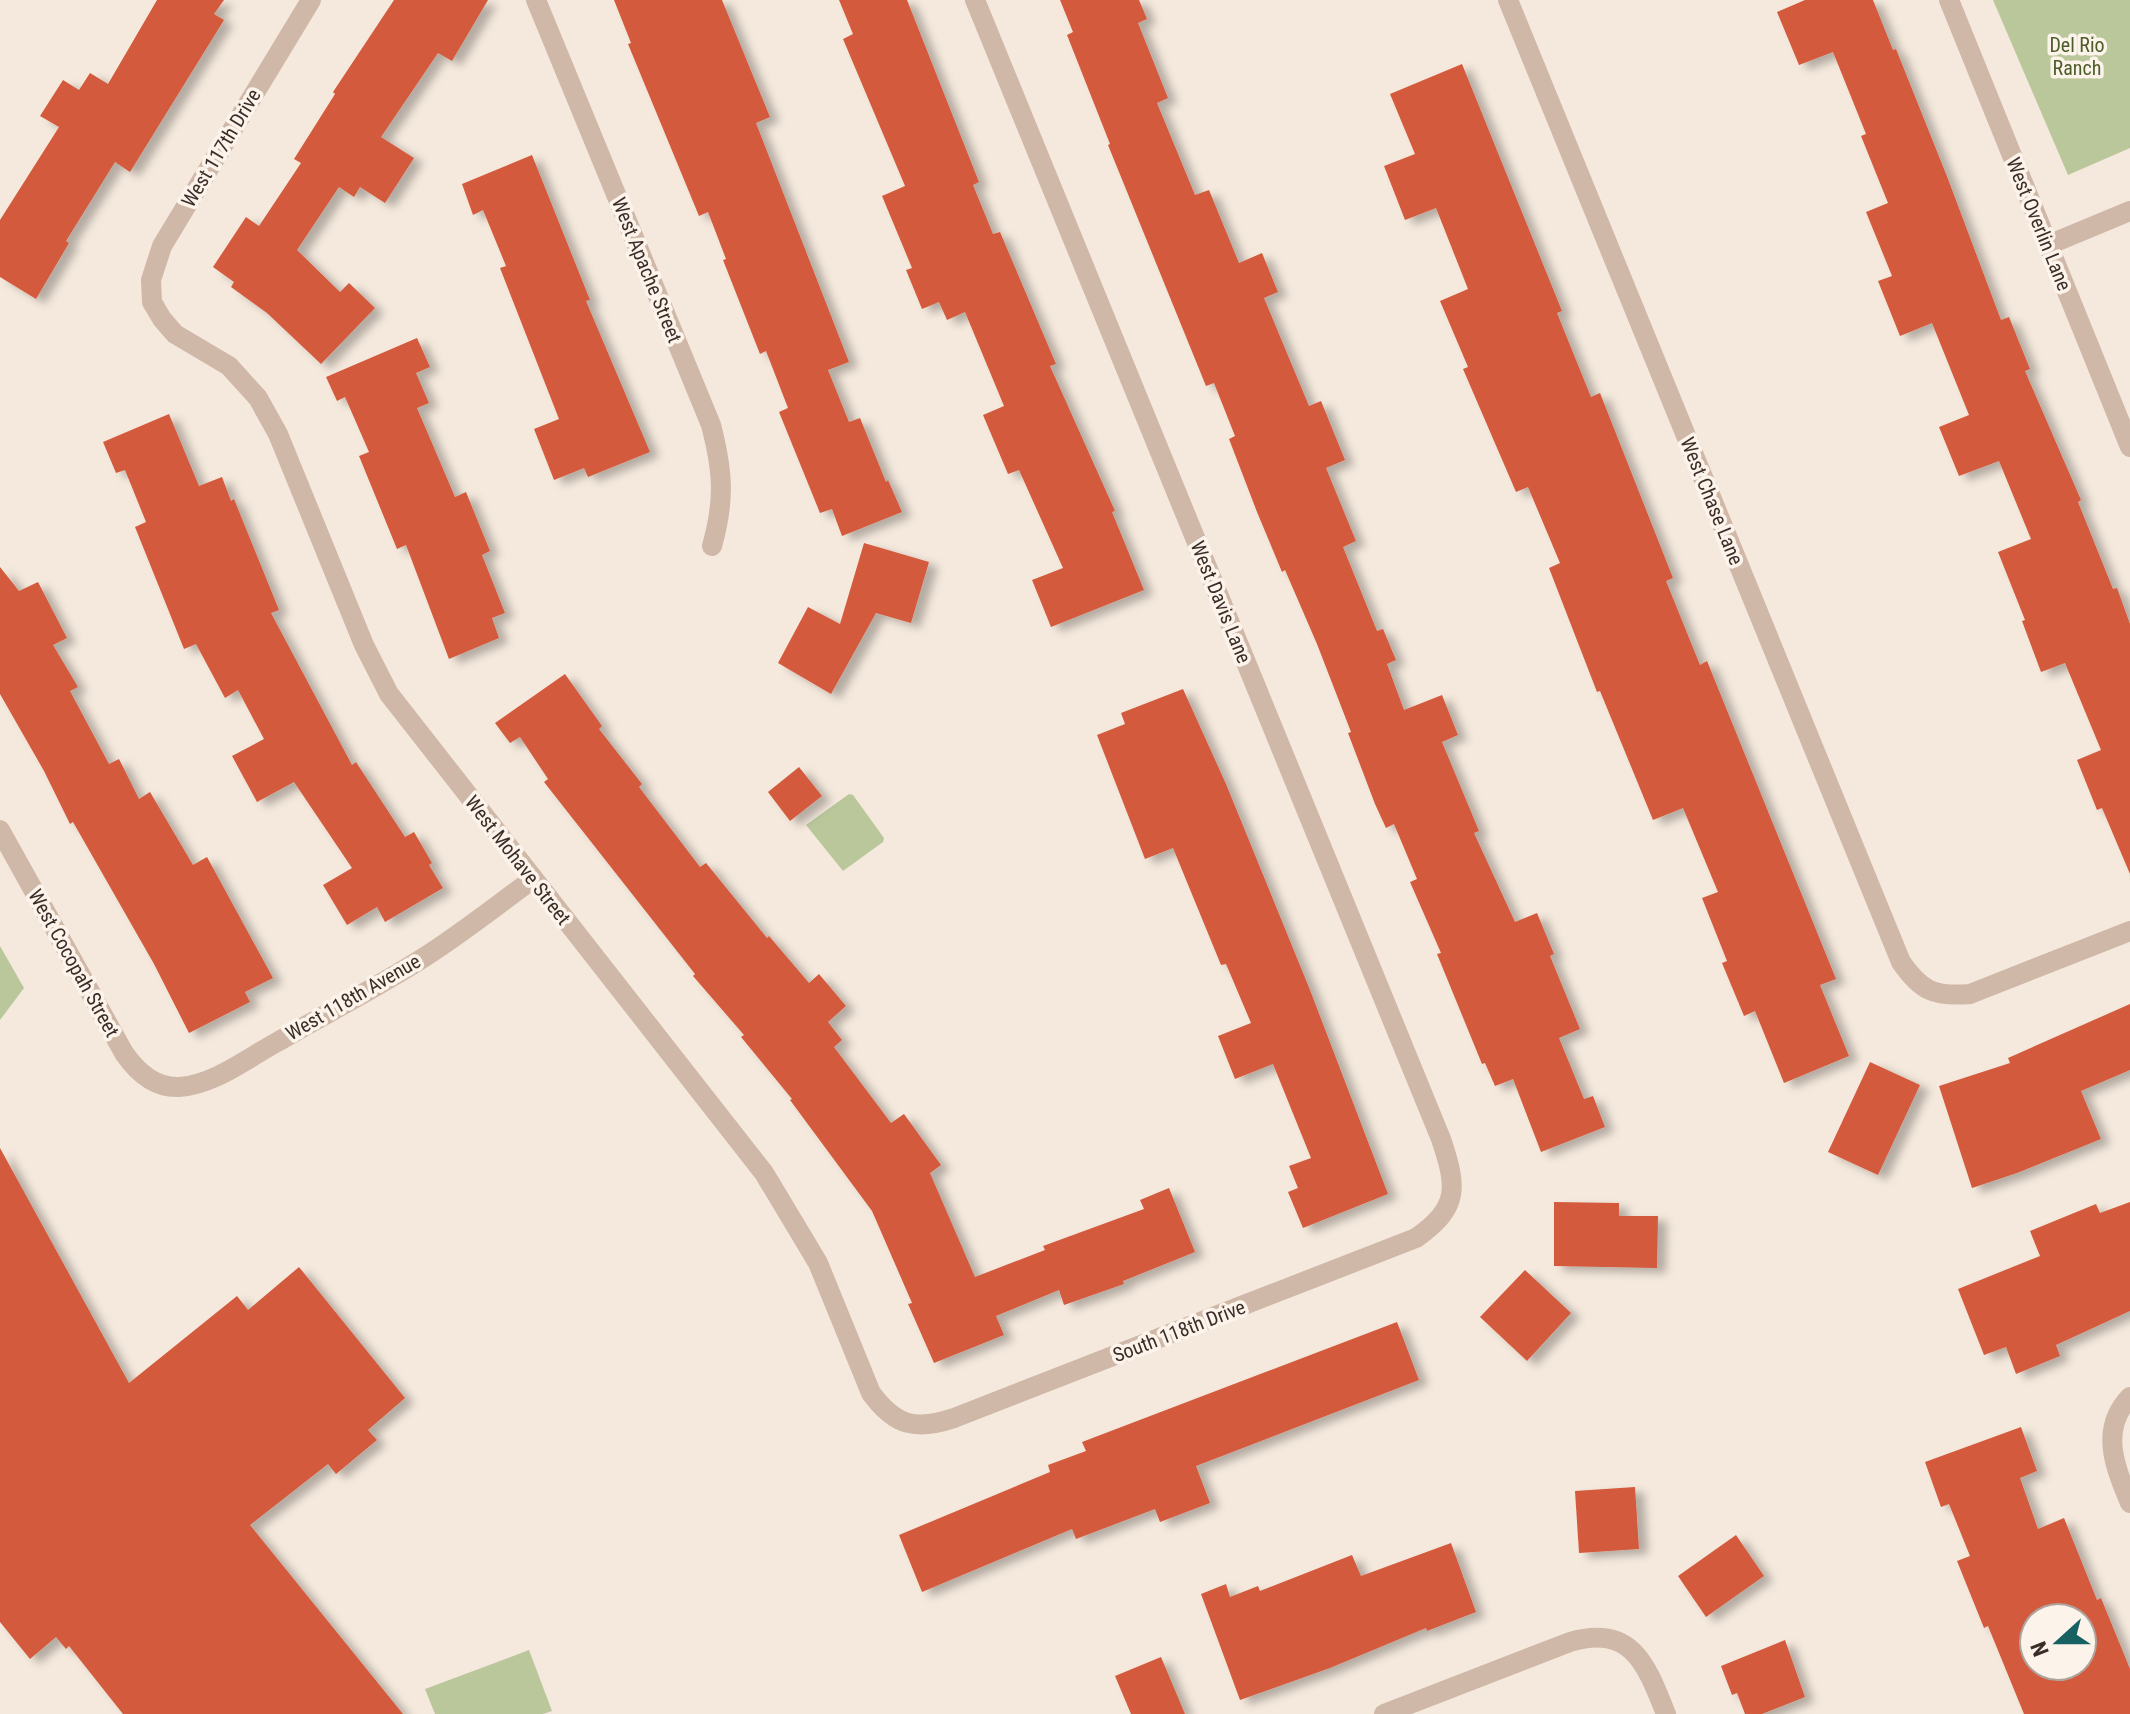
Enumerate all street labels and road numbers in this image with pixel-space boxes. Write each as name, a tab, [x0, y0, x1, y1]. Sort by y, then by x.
street label: West 117th Drive	[176, 85, 266, 211]
street label: West Overlin Lane	[2001, 154, 2077, 294]
street label: West Apache Street	[607, 194, 687, 346]
street label: West Chase Lane	[1675, 434, 1749, 568]
street label: West Davis Lane	[1186, 537, 1256, 667]
street label: West Mohave Street	[460, 791, 576, 929]
street label: West Cocopah Street	[23, 885, 125, 1041]
street label: West 118th Avenue	[281, 949, 425, 1045]
street label: South 118th Drive	[1109, 1295, 1249, 1367]

